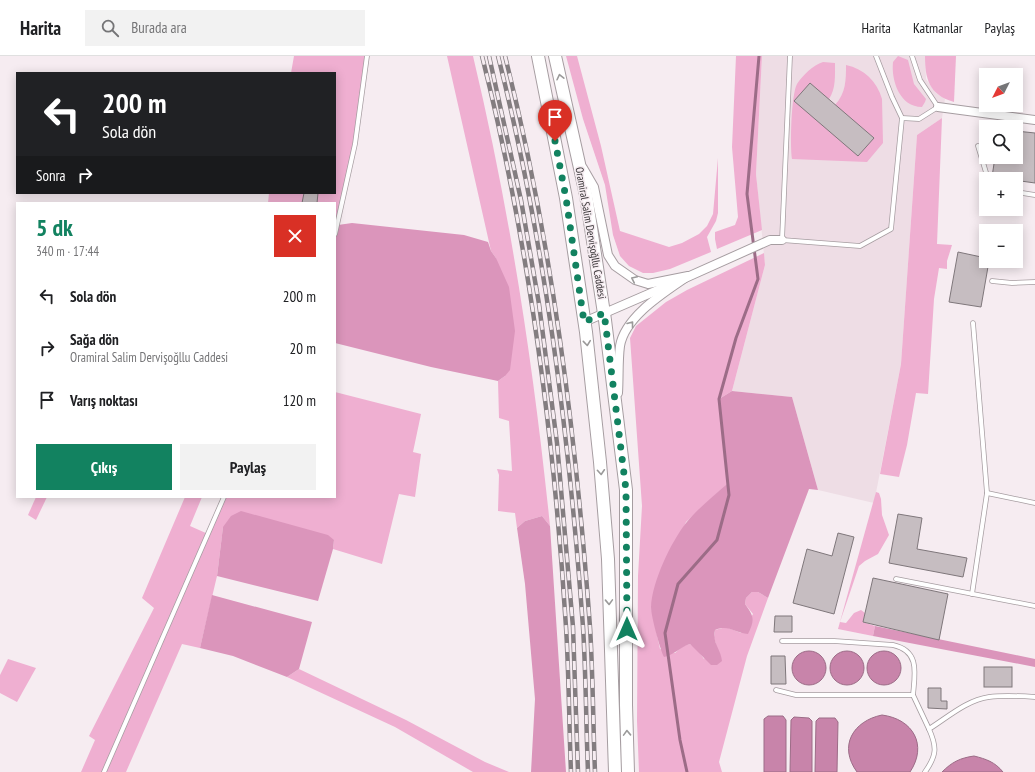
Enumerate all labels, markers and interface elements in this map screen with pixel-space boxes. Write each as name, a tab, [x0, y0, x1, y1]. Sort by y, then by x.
search box	[85, 10, 365, 46]
text: Harita	[20, 16, 61, 40]
icon: search	[99, 17, 121, 39]
text: Burada ara	[131, 18, 187, 37]
text: Harita	[862, 19, 891, 37]
text: Katmanlar	[913, 19, 963, 37]
text: Paylaş	[985, 19, 1015, 37]
north arrow	[979, 68, 1023, 112]
map controls	[979, 68, 1023, 268]
one-way arrow	[556, 74, 564, 80]
text: 200 m	[102, 84, 166, 121]
icon: left	[36, 88, 88, 140]
pin	[538, 100, 572, 141]
icon: arrive	[544, 106, 566, 128]
text: Sola dön	[102, 120, 156, 143]
button: search	[979, 120, 1023, 164]
icon: right	[74, 164, 96, 186]
text: Sonra	[36, 166, 66, 185]
street label: Oramiral Salim Dervişoğllu Caddesi	[572, 166, 610, 300]
button: +	[979, 172, 1023, 216]
text: 5 dk	[36, 212, 73, 243]
button: close	[274, 215, 316, 257]
button: −	[979, 224, 1023, 268]
text: 340 m · 17:44	[36, 243, 99, 260]
one-way arrow	[631, 276, 639, 284]
icon: left	[36, 285, 58, 307]
text: Sola dön	[70, 287, 116, 306]
text: 200 m	[283, 287, 316, 306]
one-way arrow	[627, 321, 634, 328]
text: Sağa dön	[70, 330, 119, 349]
icon: right	[36, 337, 58, 359]
text: 20 m	[290, 339, 316, 358]
one-way arrow	[582, 340, 591, 346]
text: Oramiral Salim Dervişoğllu Caddesi	[70, 349, 228, 366]
icon: arrive	[36, 389, 58, 411]
text: Varış noktası	[70, 391, 138, 410]
text: 120 m	[283, 391, 316, 410]
button: Çıkış	[36, 444, 172, 490]
button: Paylaş	[180, 444, 316, 490]
one-way arrow	[597, 469, 606, 475]
one-way arrow	[605, 599, 614, 605]
position arrow	[606, 608, 648, 650]
one-way arrow	[623, 730, 631, 736]

